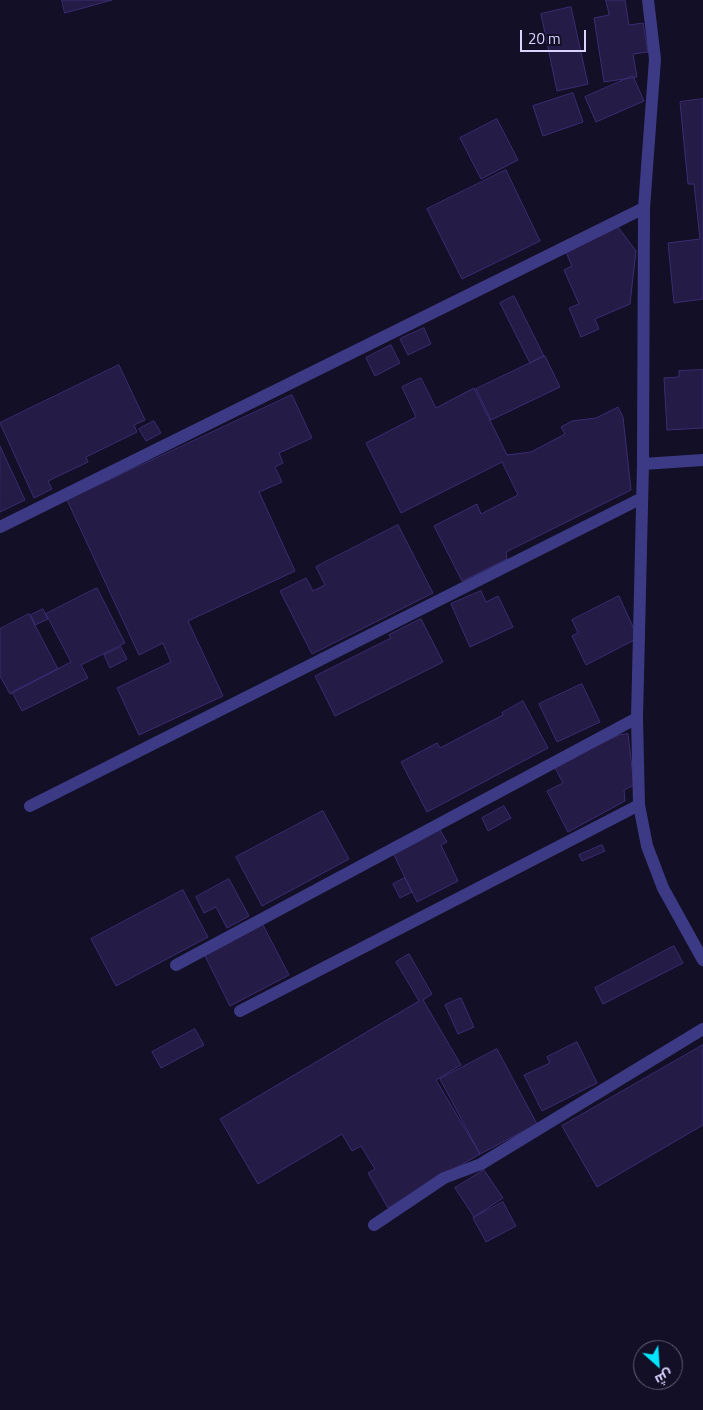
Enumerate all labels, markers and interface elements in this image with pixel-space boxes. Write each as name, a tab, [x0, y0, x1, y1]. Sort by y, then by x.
scale bar	[523, 20, 589, 52]
text: 20 m	[528, 27, 561, 50]
north arrow	[633, 1340, 683, 1390]
text: ش	[652, 1365, 677, 1391]

